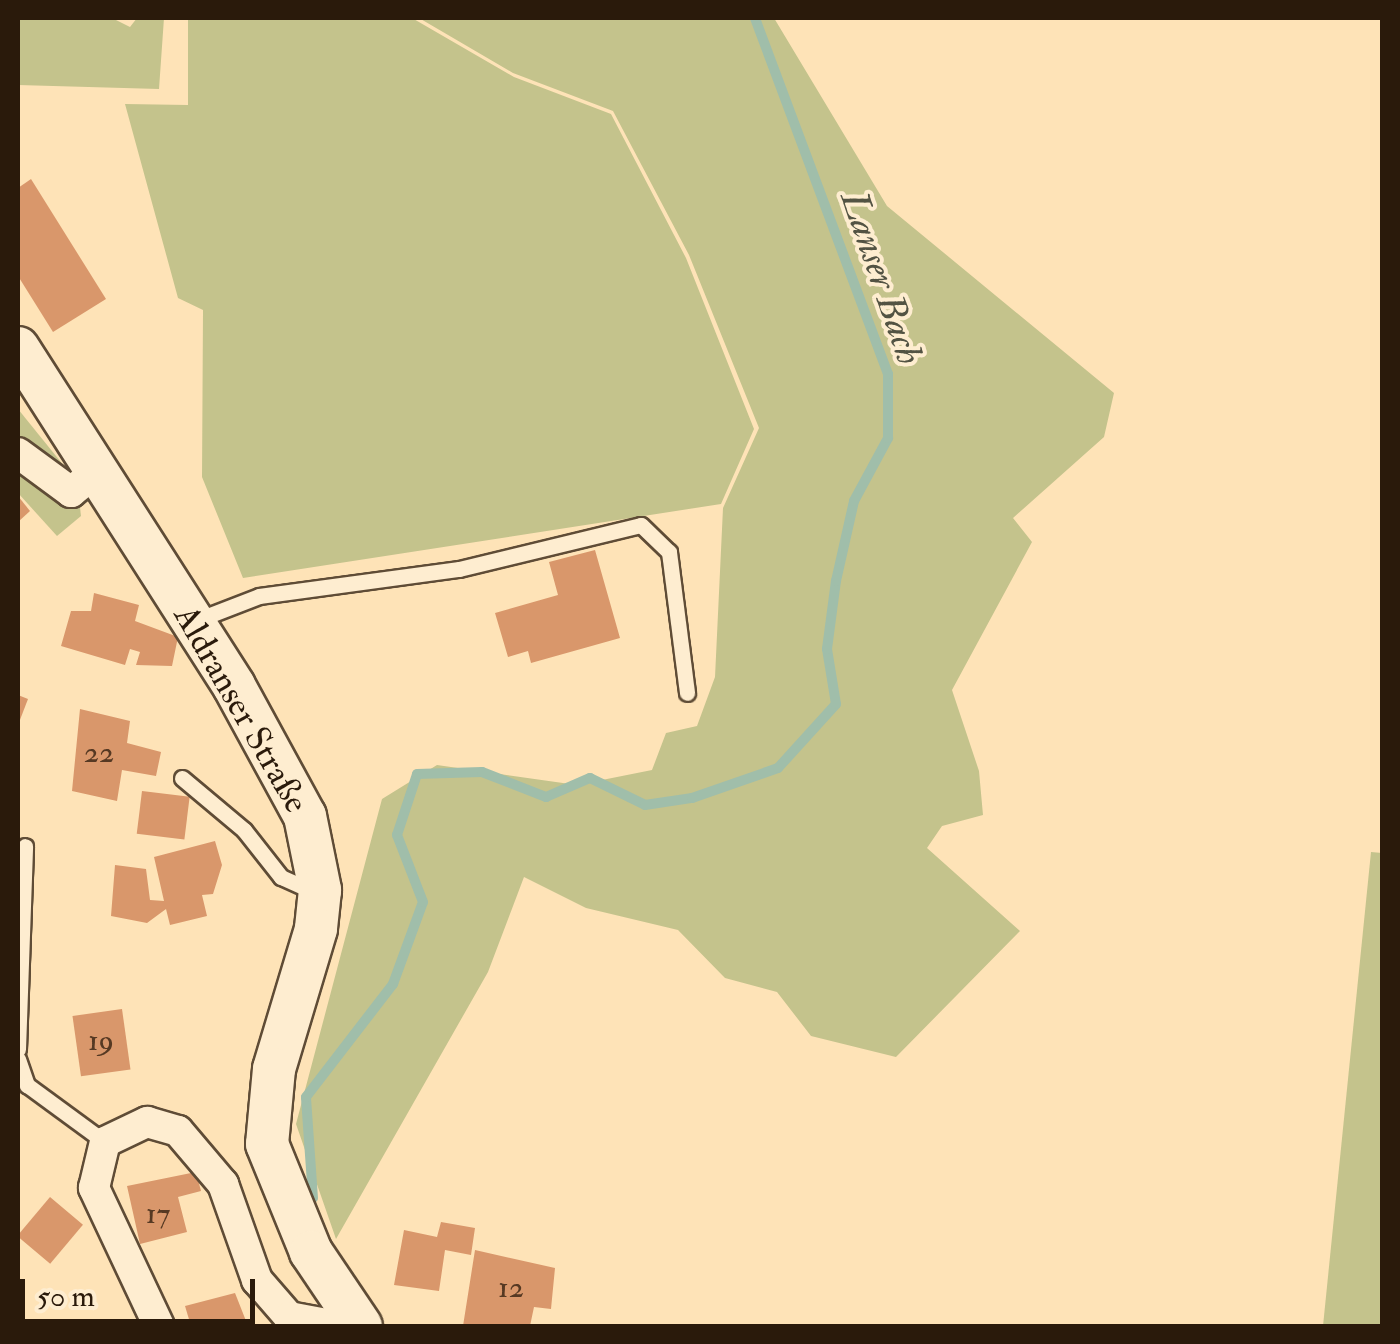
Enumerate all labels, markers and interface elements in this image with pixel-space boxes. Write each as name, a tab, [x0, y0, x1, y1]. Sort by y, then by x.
water label: Lanser Bach	[830, 185, 932, 371]
street label: Aldranser Straße	[165, 598, 317, 820]
house number: 22	[84, 735, 114, 771]
house number: 19	[88, 1023, 114, 1059]
house number: 17	[146, 1196, 170, 1232]
scale bar	[25, 1259, 260, 1321]
house number: 12	[498, 1270, 524, 1306]
text: 50 m	[37, 1278, 95, 1315]

